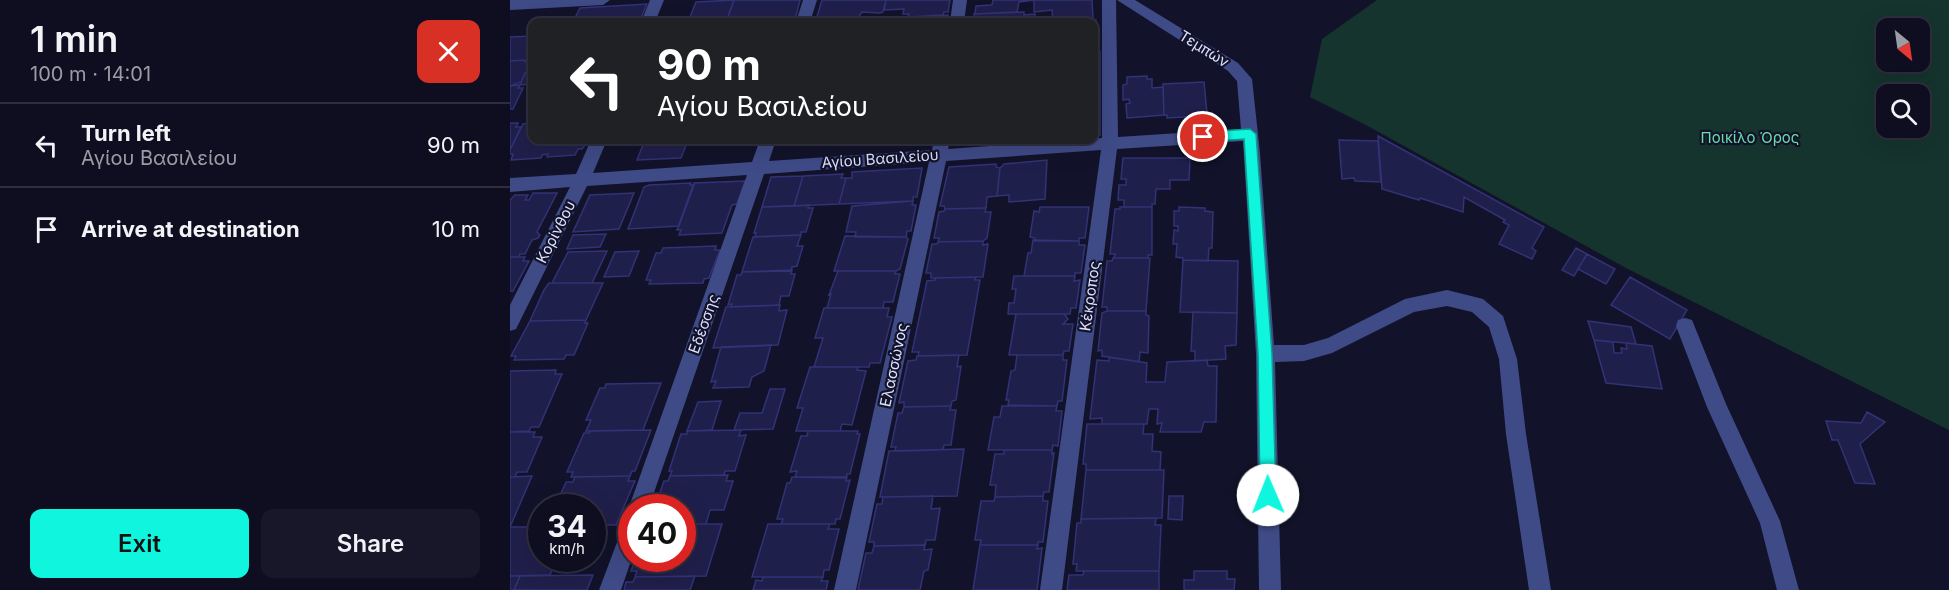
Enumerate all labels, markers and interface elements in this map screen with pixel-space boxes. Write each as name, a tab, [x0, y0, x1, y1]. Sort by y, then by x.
text: 1 min	[30, 17, 118, 61]
north arrow	[1876, 18, 1930, 72]
map controls	[1876, 18, 1930, 138]
button: close	[417, 20, 480, 83]
street label: Τεμπών	[1176, 26, 1233, 71]
text: 90 m	[657, 39, 761, 90]
icon: left	[558, 42, 636, 120]
text: 100 m · 14:01	[30, 62, 151, 86]
button: search	[1876, 84, 1930, 138]
text: Αγίου Βασιλείου	[657, 90, 868, 123]
pin	[1177, 111, 1228, 162]
text: Turn left	[81, 120, 171, 146]
icon: arrive	[1186, 120, 1219, 153]
park label: Ποικίλο Όρος	[1701, 128, 1799, 147]
icon: left	[30, 129, 63, 162]
text: 90 m	[427, 132, 480, 158]
street label: Αγίου Βασιλείου	[821, 145, 939, 172]
text: Αγίου Βασιλείου	[81, 146, 237, 170]
street label: Κορίνθου	[532, 197, 579, 266]
icon: arrive	[30, 213, 63, 246]
text: Arrive at destination	[81, 216, 300, 242]
text: 10 m	[432, 216, 480, 242]
street label: Κέκροπος	[1075, 260, 1104, 332]
street label: Εδέσσης	[684, 291, 723, 356]
street label: Ελασσώνος	[875, 321, 912, 409]
position arrow	[1236, 463, 1300, 527]
speed limit sign: 40	[618, 494, 696, 572]
text: 34	[547, 508, 587, 544]
button: Exit	[30, 509, 249, 578]
button: Share	[261, 509, 480, 578]
text: km/h	[549, 539, 585, 558]

